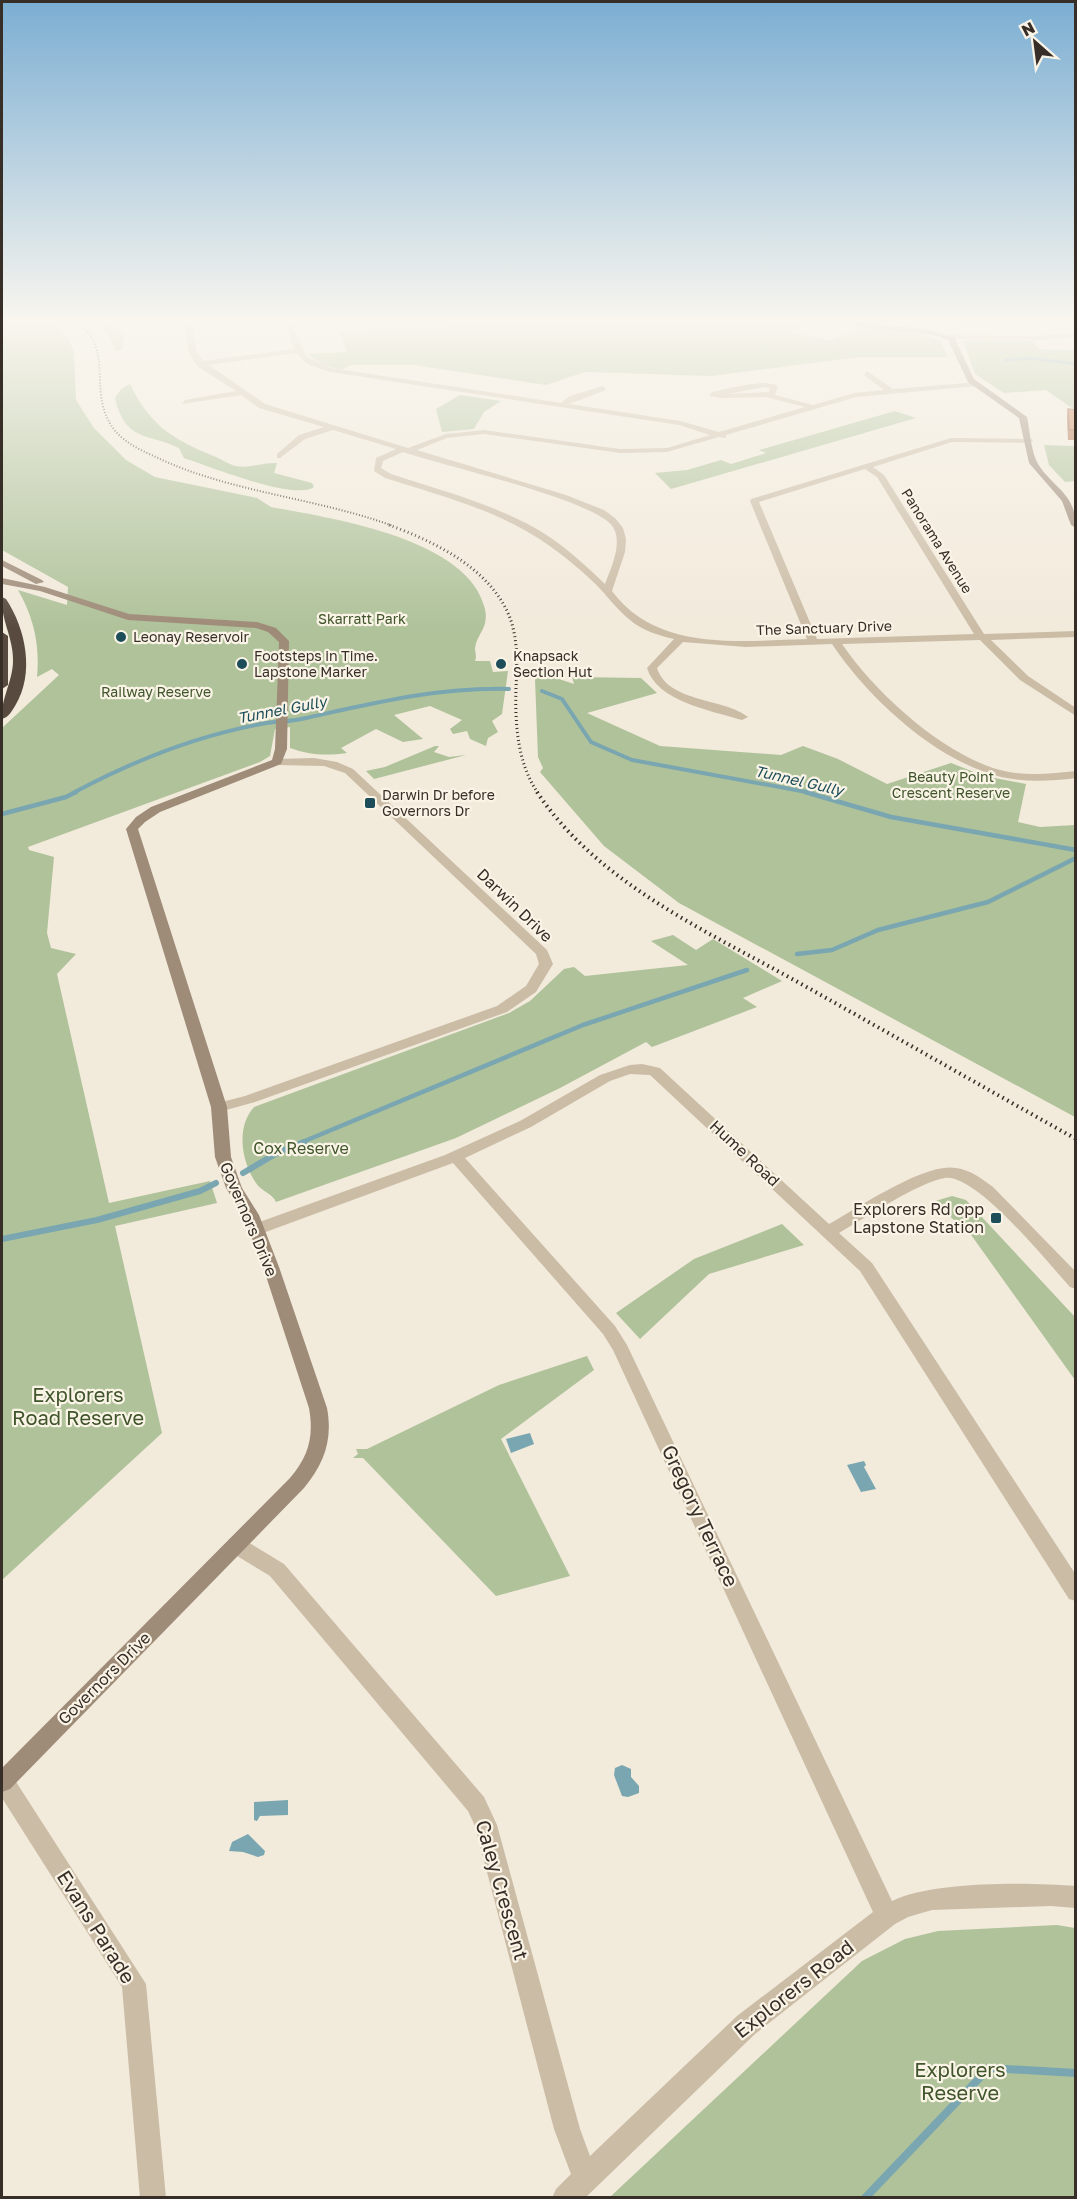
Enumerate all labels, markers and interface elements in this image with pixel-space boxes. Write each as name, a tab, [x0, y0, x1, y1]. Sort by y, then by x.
north arrow	[1005, 12, 1065, 72]
text: N	[1018, 17, 1038, 40]
street label: Panorama Avenue	[898, 485, 977, 596]
park label: Skarratt Park	[318, 610, 406, 627]
street label: The Sanctuary Drive	[756, 617, 892, 638]
place label: Leonay Reservoir	[133, 628, 250, 645]
marker: Leonay Reservoir	[114, 630, 128, 644]
place label: Footsteps in Time. Lapstone Marker	[254, 647, 378, 680]
place label: Knapsack Section Hut	[513, 647, 592, 680]
marker: Footsteps in Time. Lapstone Marker	[235, 657, 249, 671]
marker: Knapsack Section Hut	[494, 657, 508, 671]
park label: Railway Reserve	[101, 683, 211, 700]
water label: Tunnel Gully	[236, 691, 330, 727]
water label: Tunnel Gully	[753, 761, 848, 800]
park label: Beauty Point Crescent Reserve	[892, 768, 1010, 801]
place label: Darwin Dr before Governors Dr	[382, 786, 495, 819]
marker: Darwin Dr before Governors Dr	[363, 796, 377, 810]
street label: Darwin Drive	[473, 864, 557, 946]
street label: Hume Road	[706, 1116, 784, 1190]
park label: Cox Reserve	[253, 1138, 349, 1158]
street label: Governors Drive	[216, 1159, 282, 1279]
place label: Explorers Rd opp Lapstone Station	[853, 1199, 984, 1237]
marker: Explorers Rd opp Lapstone Station	[989, 1211, 1003, 1225]
park label: Explorers Road Reserve	[12, 1382, 144, 1429]
street label: Gregory Terrace	[658, 1441, 744, 1590]
street label: Governors Drive	[54, 1628, 154, 1728]
street label: Caley Crescent	[472, 1817, 534, 1962]
street label: Evans Parade	[53, 1865, 141, 1987]
street label: Explorers Road	[729, 1934, 858, 2042]
park label: Explorers Reserve	[914, 2057, 1006, 2104]

